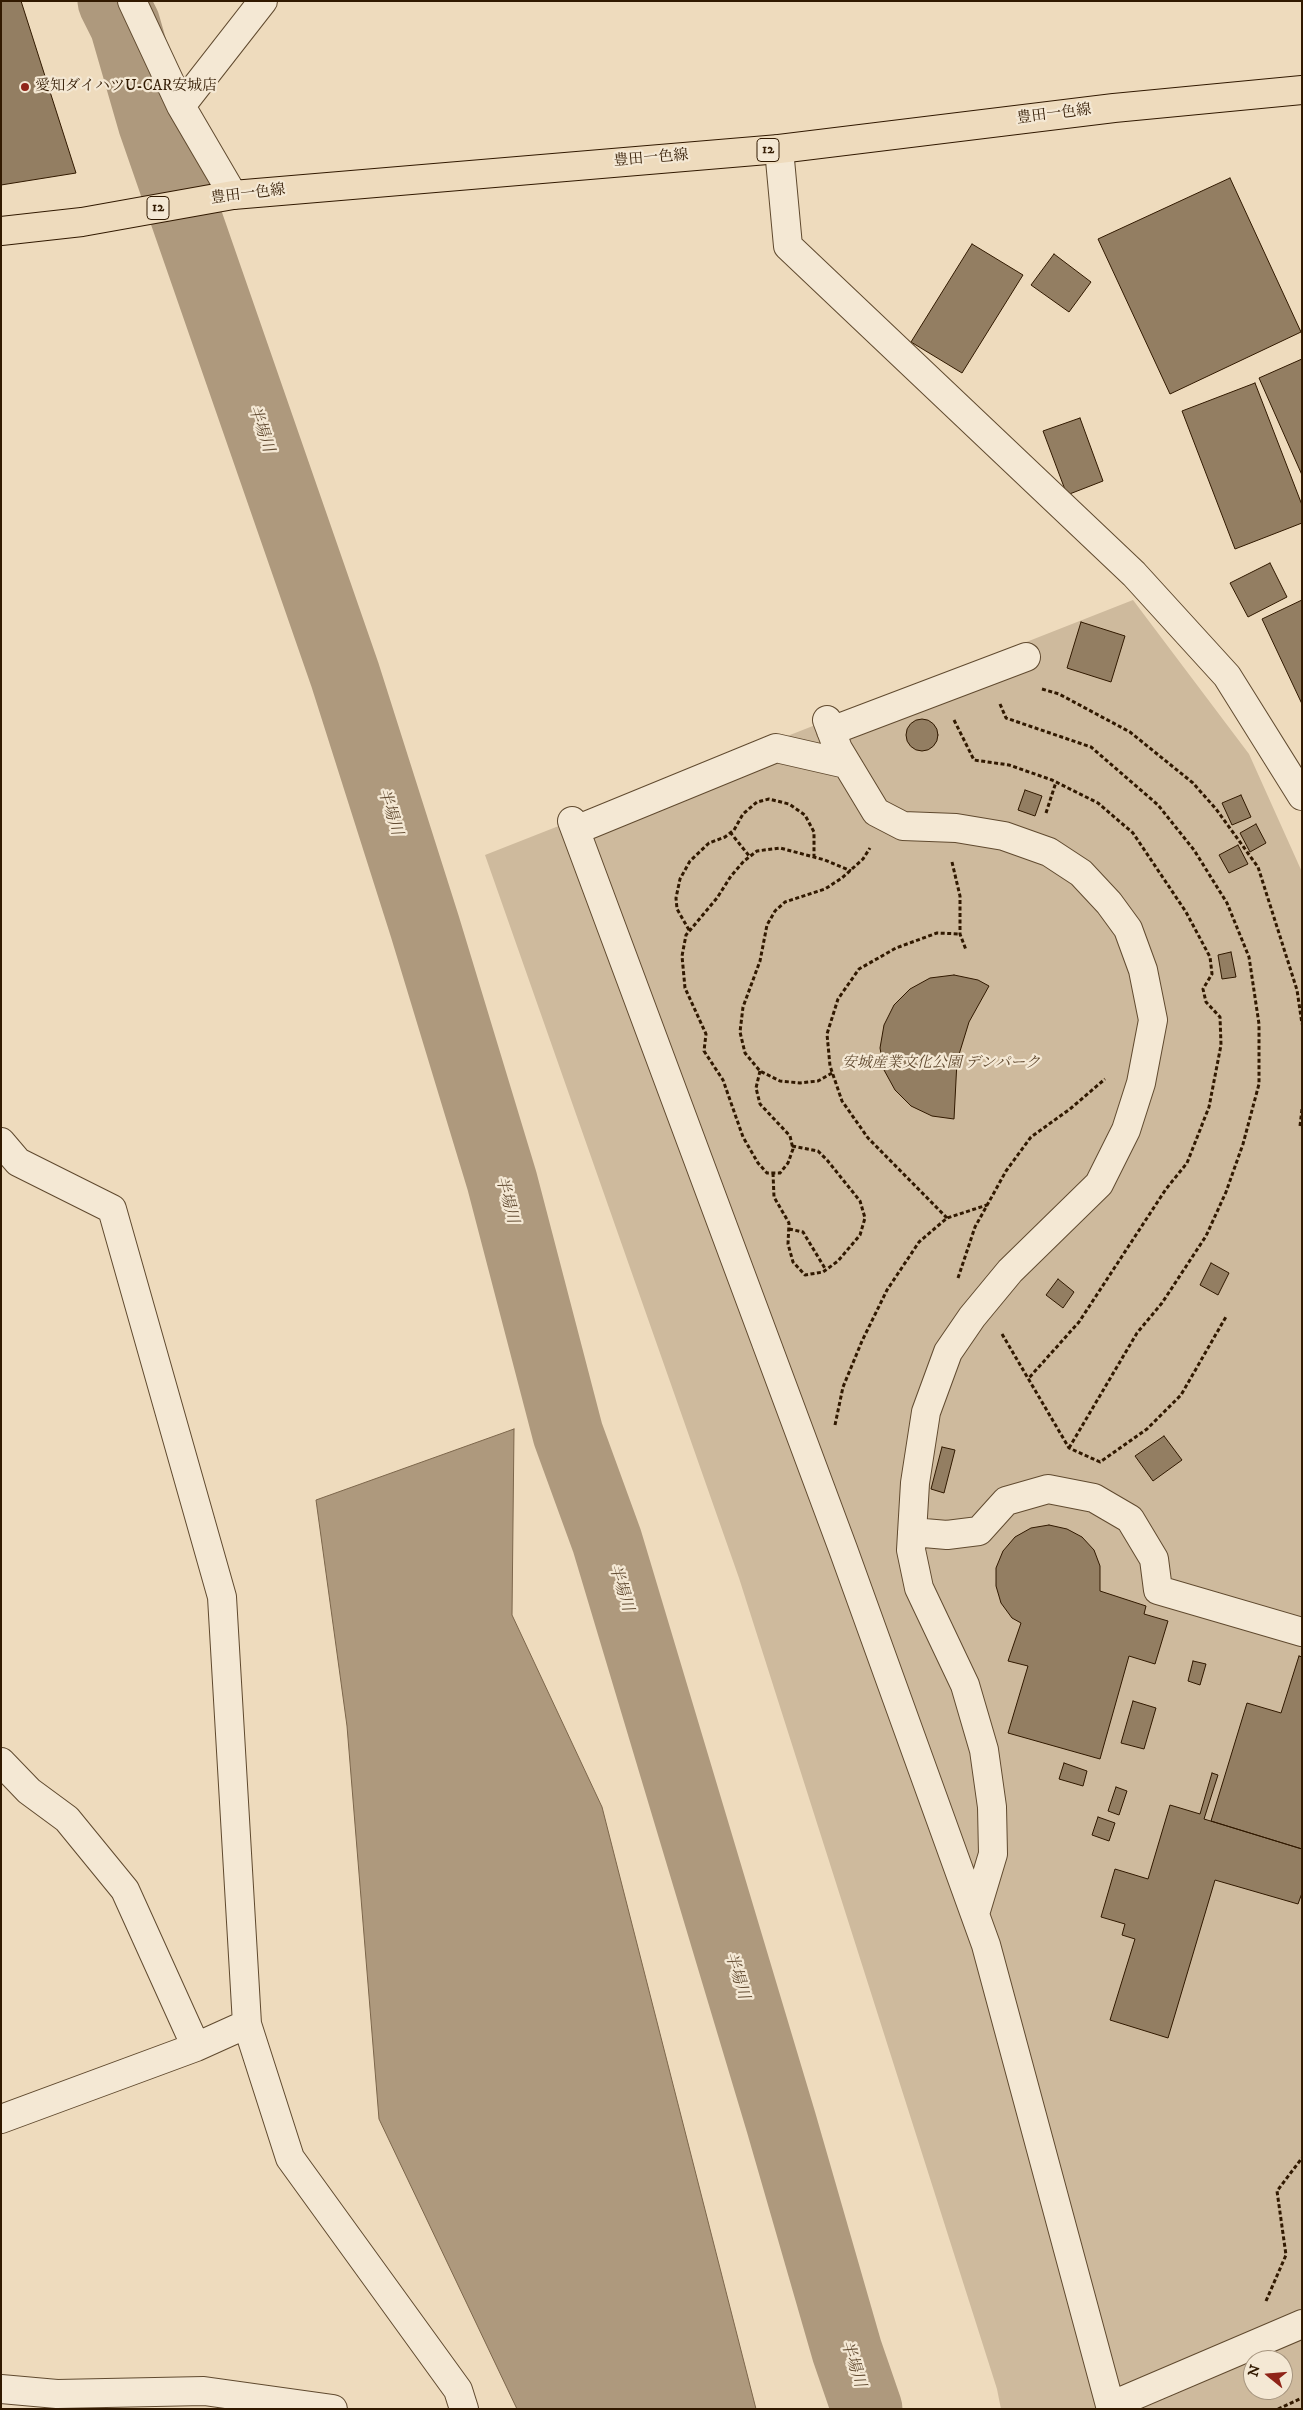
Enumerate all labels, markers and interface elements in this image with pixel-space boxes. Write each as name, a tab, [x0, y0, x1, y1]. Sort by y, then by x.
place label: 愛知ダイハツU-CAR安城店	[35, 78, 217, 96]
marker: 愛知ダイハツU-CAR安城店	[19, 81, 31, 93]
street label: 豊田一色線	[1016, 101, 1092, 129]
road number: 12	[757, 138, 779, 162]
street label: 豊田一色線	[613, 147, 689, 171]
street label: 豊田一色線	[210, 181, 286, 209]
road number: 12	[147, 197, 169, 220]
water label: 半場川	[243, 403, 277, 455]
water label: 半場川	[372, 786, 406, 838]
park label: 安城産業文化公園 デンパーク	[842, 1055, 1040, 1073]
water label: 半場川	[491, 1174, 521, 1226]
water label: 半場川	[604, 1562, 636, 1614]
water label: 半場川	[720, 1950, 752, 2002]
water label: 半場川	[835, 2338, 869, 2390]
north arrow	[1243, 2350, 1293, 2400]
text: N	[1244, 2363, 1265, 2379]

